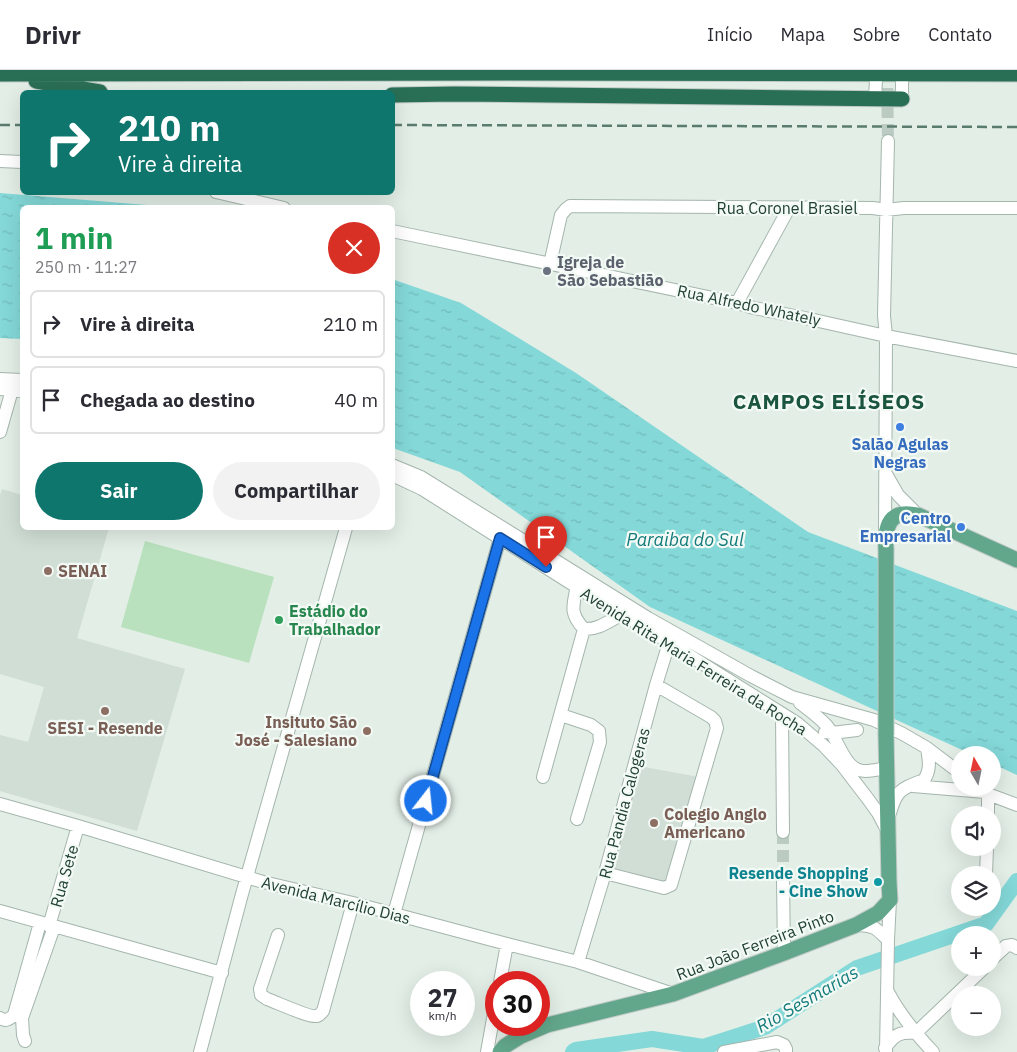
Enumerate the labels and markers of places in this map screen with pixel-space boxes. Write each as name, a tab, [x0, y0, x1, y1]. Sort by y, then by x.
place label: Igreja de São Sebastião	[557, 252, 663, 290]
marker: Igreja de São Sebastião	[541, 265, 553, 277]
marker: Salão Agulas Negras	[894, 421, 906, 433]
place label: Salão Agulas Negras	[851, 434, 949, 472]
place label: Centro Empresarial	[860, 508, 951, 546]
pin	[525, 516, 567, 567]
marker: Centro Empresarial	[955, 521, 967, 533]
place label: SENAI	[58, 561, 107, 581]
marker: SENAI	[42, 565, 54, 577]
place label: Estádio do Trabalhador	[289, 601, 381, 639]
marker: Estádio do Trabalhador	[273, 614, 285, 626]
marker: SESI - Resende	[99, 705, 111, 717]
place label: Insituto São José - Salesiano	[235, 712, 357, 750]
place label: SESI - Resende	[47, 718, 163, 738]
marker: Insituto São José - Salesiano	[361, 725, 373, 737]
place label: Colegio Anglo Americano	[664, 804, 767, 842]
marker: Colegio Anglo Americano	[648, 817, 660, 829]
place label: Resende Shopping - Cine Show	[728, 863, 869, 901]
marker: Resende Shopping - Cine Show	[872, 876, 884, 888]

